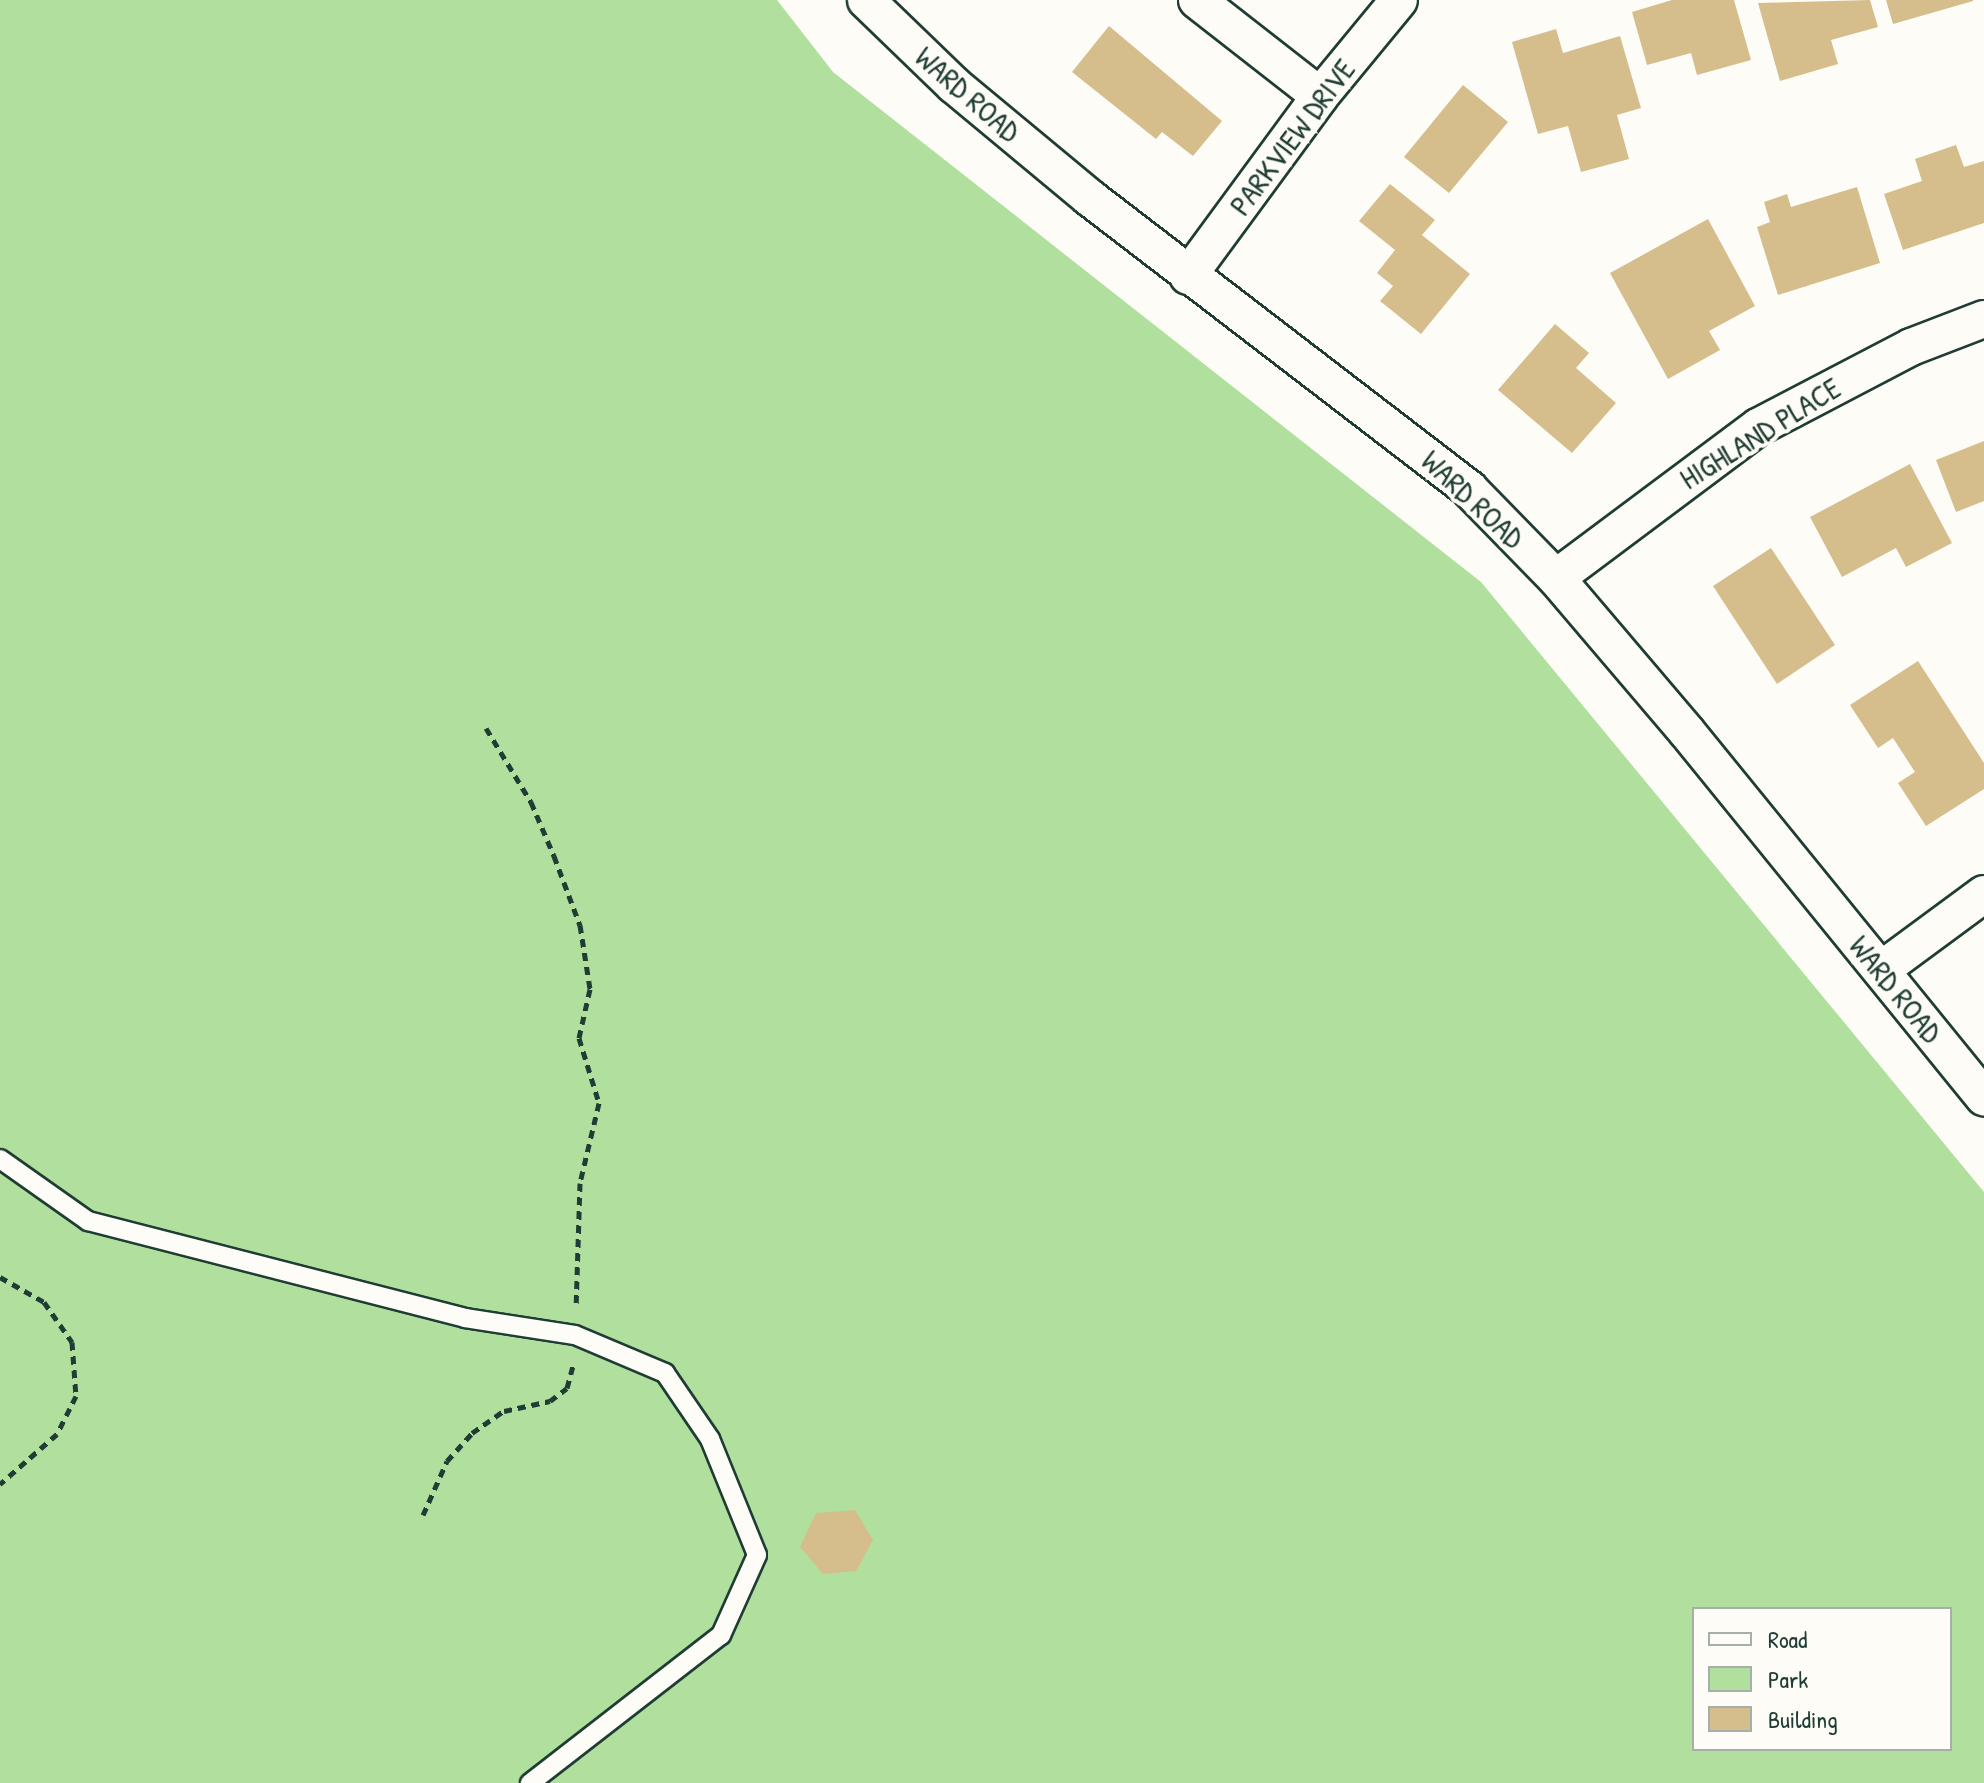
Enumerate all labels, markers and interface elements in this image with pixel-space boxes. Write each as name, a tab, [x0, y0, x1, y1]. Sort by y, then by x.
street label: WARD ROAD	[908, 39, 1028, 149]
street label: PARKVIEW DRIVE	[1222, 52, 1362, 222]
street label: HIGHLAND PLACE	[1673, 369, 1847, 497]
street label: WARD ROAD	[1414, 443, 1532, 555]
street label: WARD ROAD	[1842, 928, 1950, 1050]
legend	[1692, 1607, 1952, 1751]
text: Road	[1768, 1623, 1807, 1655]
text: Park	[1768, 1663, 1808, 1695]
text: Building	[1768, 1703, 1838, 1735]

